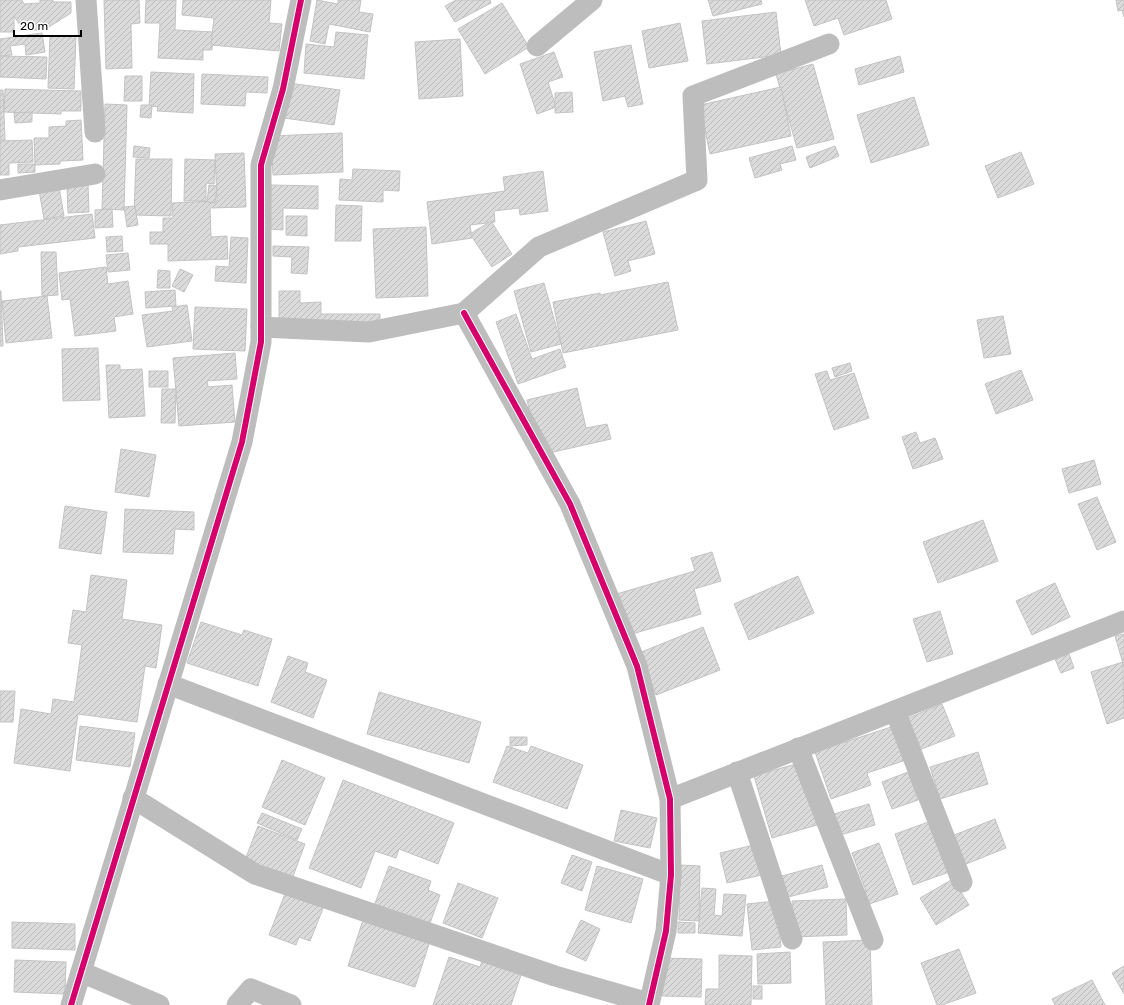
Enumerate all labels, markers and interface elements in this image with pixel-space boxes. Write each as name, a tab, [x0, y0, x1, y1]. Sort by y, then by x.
scale bar	[14, 12, 81, 38]
text: 20 m	[20, 19, 48, 33]

